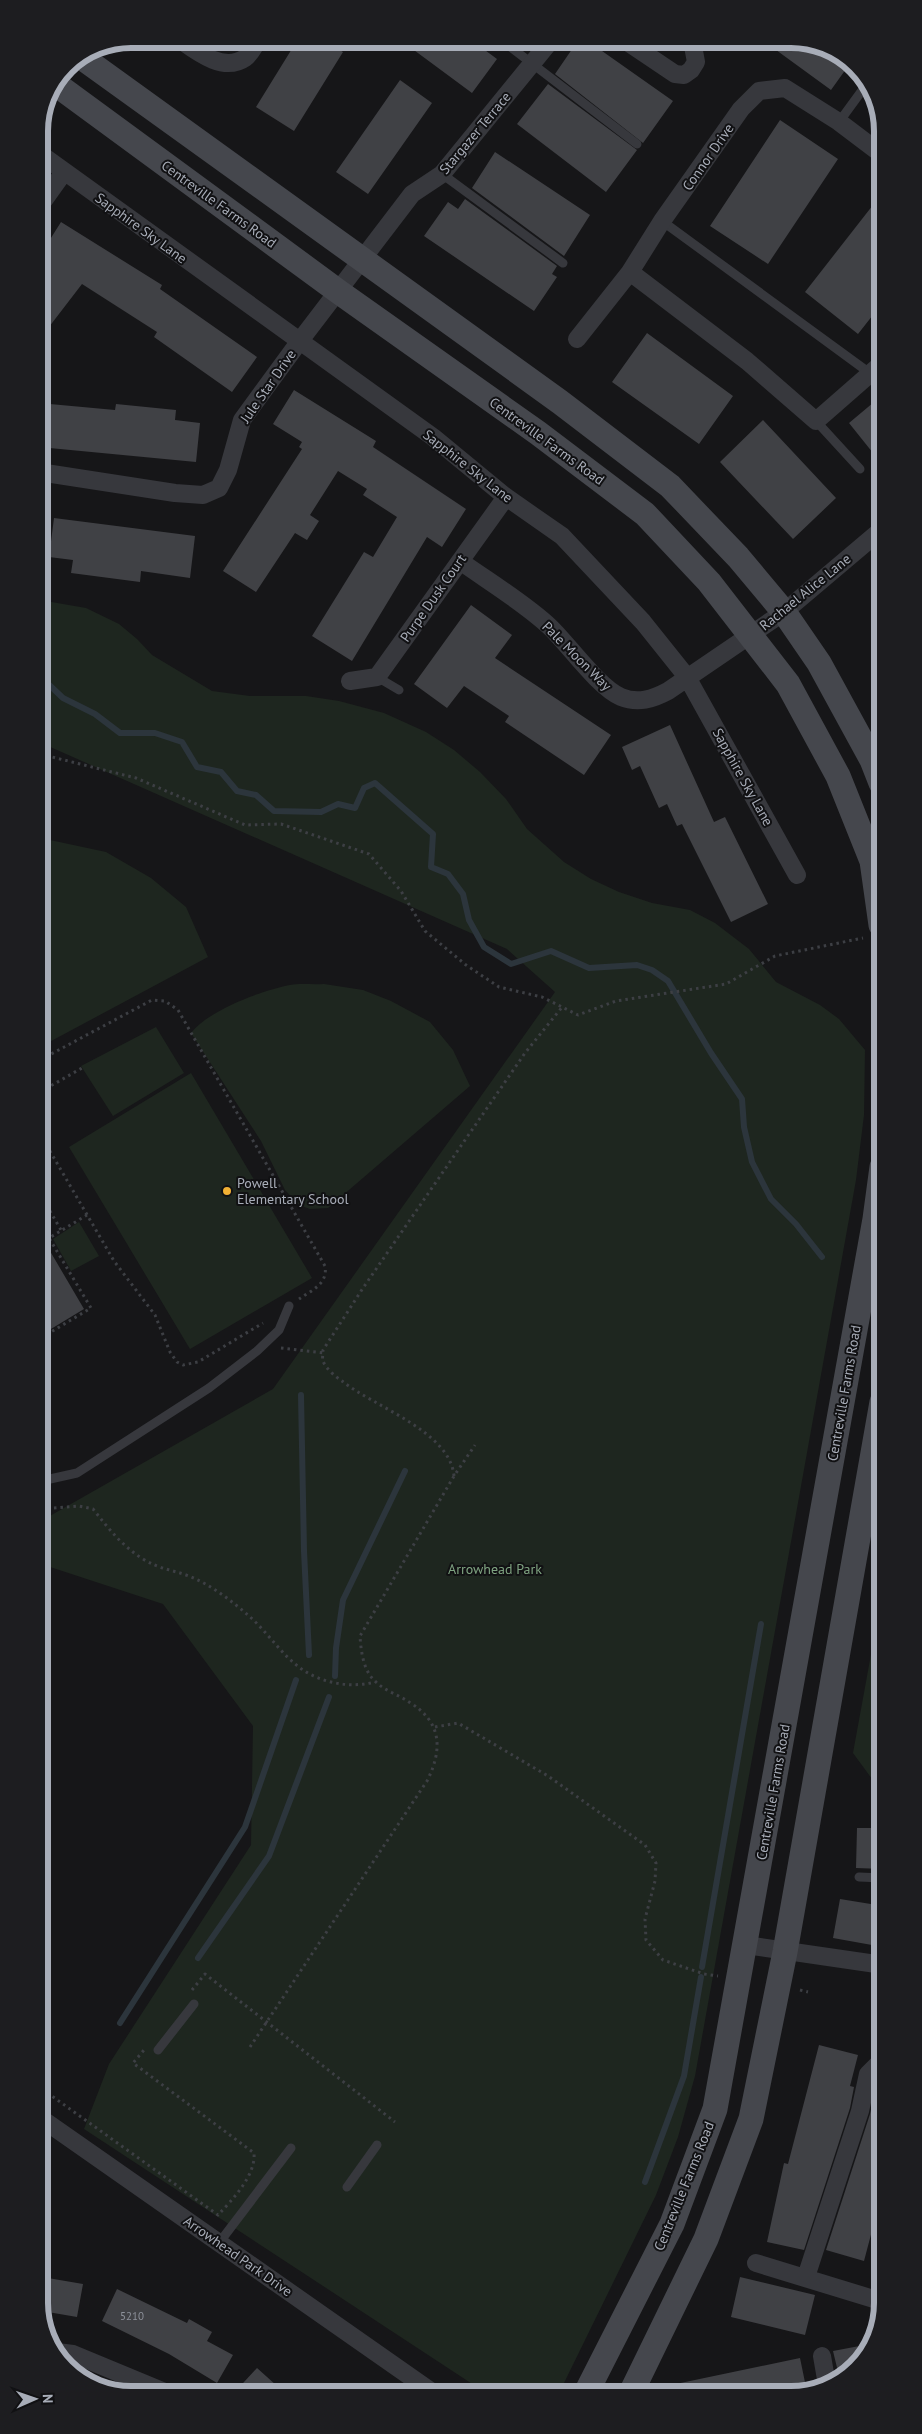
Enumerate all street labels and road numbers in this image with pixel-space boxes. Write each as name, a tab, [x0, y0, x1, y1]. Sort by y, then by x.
street label: Stargazer Terrace	[435, 88, 515, 178]
street label: Connor Drive	[678, 120, 738, 194]
street label: Centreville Farms Road	[158, 156, 280, 252]
street label: Sapphire Sky Lane	[92, 189, 190, 267]
street label: Jule Star Drive	[236, 346, 300, 427]
street label: Centreville Farms Road	[486, 393, 608, 489]
street label: Sapphire Sky Lane	[420, 425, 516, 507]
street label: Purpe Dusk Court	[396, 550, 470, 645]
street label: Rachael Alice Lane	[756, 550, 854, 634]
street label: Pale Moon Way	[538, 617, 616, 695]
street label: Sapphire Sky Lane	[709, 725, 777, 829]
street label: Centreville Farms Road	[823, 1324, 865, 1462]
street label: Centreville Farms Road	[752, 1723, 794, 1861]
street label: Centreville Farms Road	[650, 2119, 718, 2253]
street label: Arrowhead Park Drive	[180, 2212, 296, 2300]

